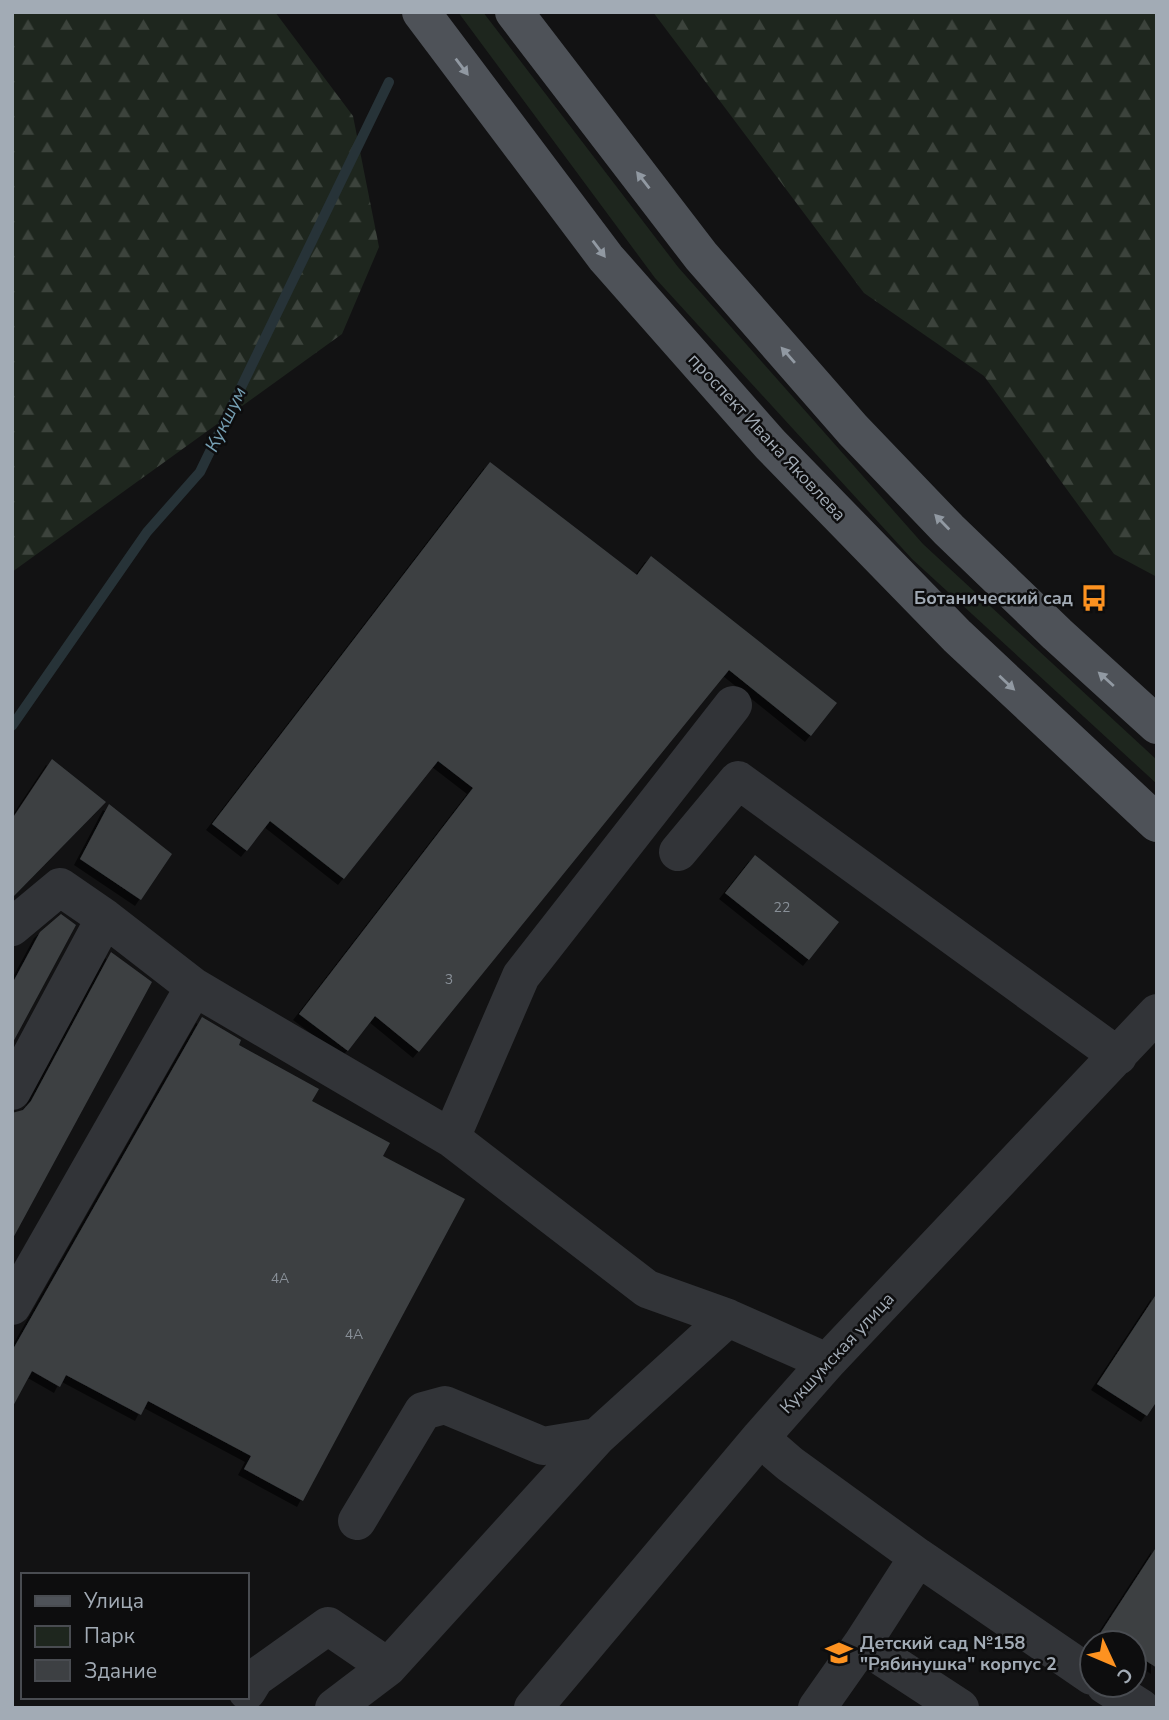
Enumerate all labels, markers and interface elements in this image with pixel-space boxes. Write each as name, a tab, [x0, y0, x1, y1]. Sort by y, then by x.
one-way arrow	[455, 58, 469, 76]
one-way arrow	[635, 171, 650, 189]
one-way arrow	[591, 239, 606, 257]
one-way arrow	[781, 346, 796, 363]
street label: проспект Ивана Яковлева	[683, 348, 851, 526]
water label: Кукшум	[199, 383, 253, 456]
one-way arrow	[934, 514, 950, 531]
bus stop icon: Ботанический сад	[1079, 583, 1109, 613]
place label: Ботанический сад	[914, 586, 1073, 610]
one-way arrow	[1097, 671, 1115, 687]
one-way arrow	[998, 675, 1016, 691]
house number: 22	[774, 898, 790, 917]
house number: 3	[445, 970, 453, 989]
house number: 4А	[271, 1269, 289, 1288]
street label: Кукшумская улица	[774, 1287, 900, 1419]
house number: 4А	[345, 1325, 363, 1344]
legend	[21, 1573, 248, 1699]
text: Улица	[83, 1587, 144, 1615]
text: Парк	[84, 1622, 136, 1650]
north arrow	[1078, 1629, 1148, 1699]
place label: Детский сад №158 "Рябинушка" корпус 2	[860, 1631, 1057, 1676]
school or university icon: Детский сад №158 "Рябинушка" корпус 2	[824, 1638, 854, 1668]
text: Здание	[84, 1657, 157, 1685]
text: С	[1111, 1661, 1138, 1689]

